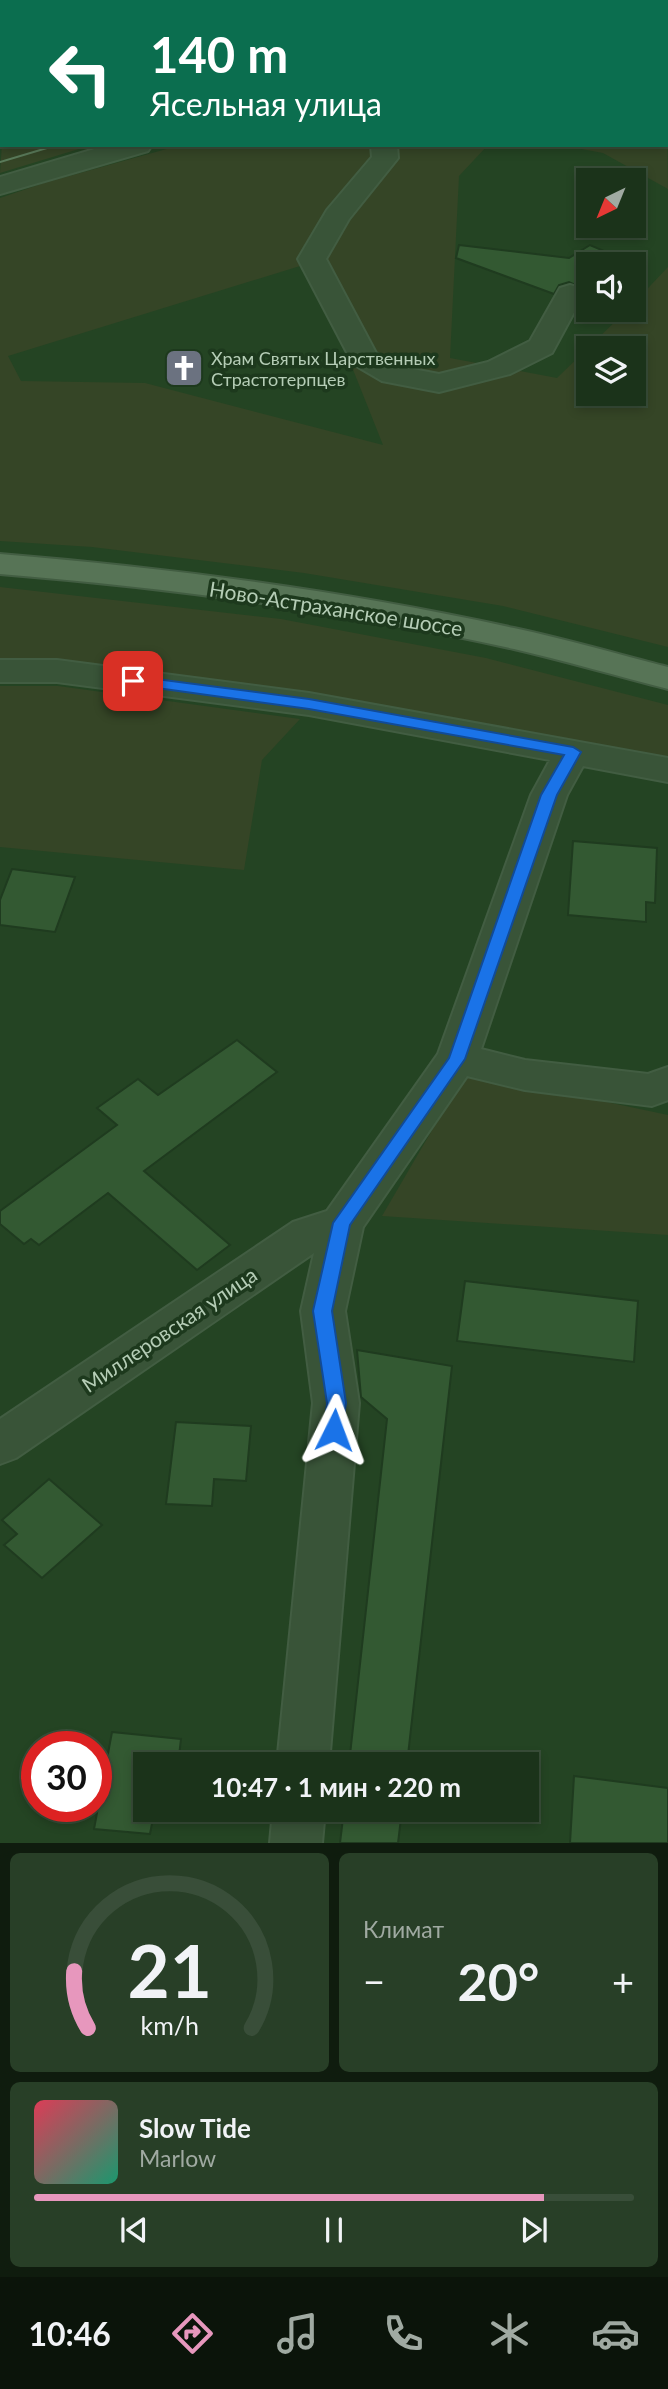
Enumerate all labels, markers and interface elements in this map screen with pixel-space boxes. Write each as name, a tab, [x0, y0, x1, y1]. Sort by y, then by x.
text: 140 m	[150, 25, 288, 83]
icon: left	[35, 28, 126, 119]
text: Ясельная улица	[150, 84, 382, 123]
north arrow	[576, 168, 646, 238]
map controls	[576, 168, 646, 406]
button: sound	[576, 252, 646, 322]
button: layers	[576, 336, 646, 406]
church icon: Храм Святых Царственных Страстотерпцев	[163, 347, 205, 389]
place label: Храм Святых Царственных Страстотерпцев	[211, 347, 436, 390]
street label: Ново-Астраханское шоссе	[208, 576, 464, 640]
pin	[103, 651, 163, 711]
icon: arrive	[114, 662, 152, 700]
street label: Миллеровская улица	[77, 1261, 261, 1397]
position arrow	[297, 1393, 371, 1467]
speed limit sign: 30	[21, 1731, 112, 1822]
text: 10:47 · 1 мин · 220 m	[211, 1771, 461, 1803]
text: Климат	[363, 1915, 444, 1943]
text: 21	[127, 1927, 212, 2015]
text: 20°	[458, 1950, 539, 2012]
text: −	[363, 1958, 385, 2004]
text: +	[612, 1958, 634, 2004]
text: km/h	[140, 2010, 199, 2040]
text: Slow Tide	[139, 2112, 251, 2144]
text: Marlow	[139, 2144, 216, 2172]
icon: previous	[115, 2211, 153, 2249]
icon: pause	[315, 2211, 353, 2249]
icon: next	[515, 2211, 553, 2249]
icon: directions	[168, 2309, 217, 2358]
icon: music	[273, 2309, 322, 2358]
icon: phone	[379, 2309, 428, 2358]
icon: climate	[485, 2309, 534, 2358]
icon: car	[591, 2309, 640, 2358]
text: 10:46	[28, 2314, 111, 2353]

